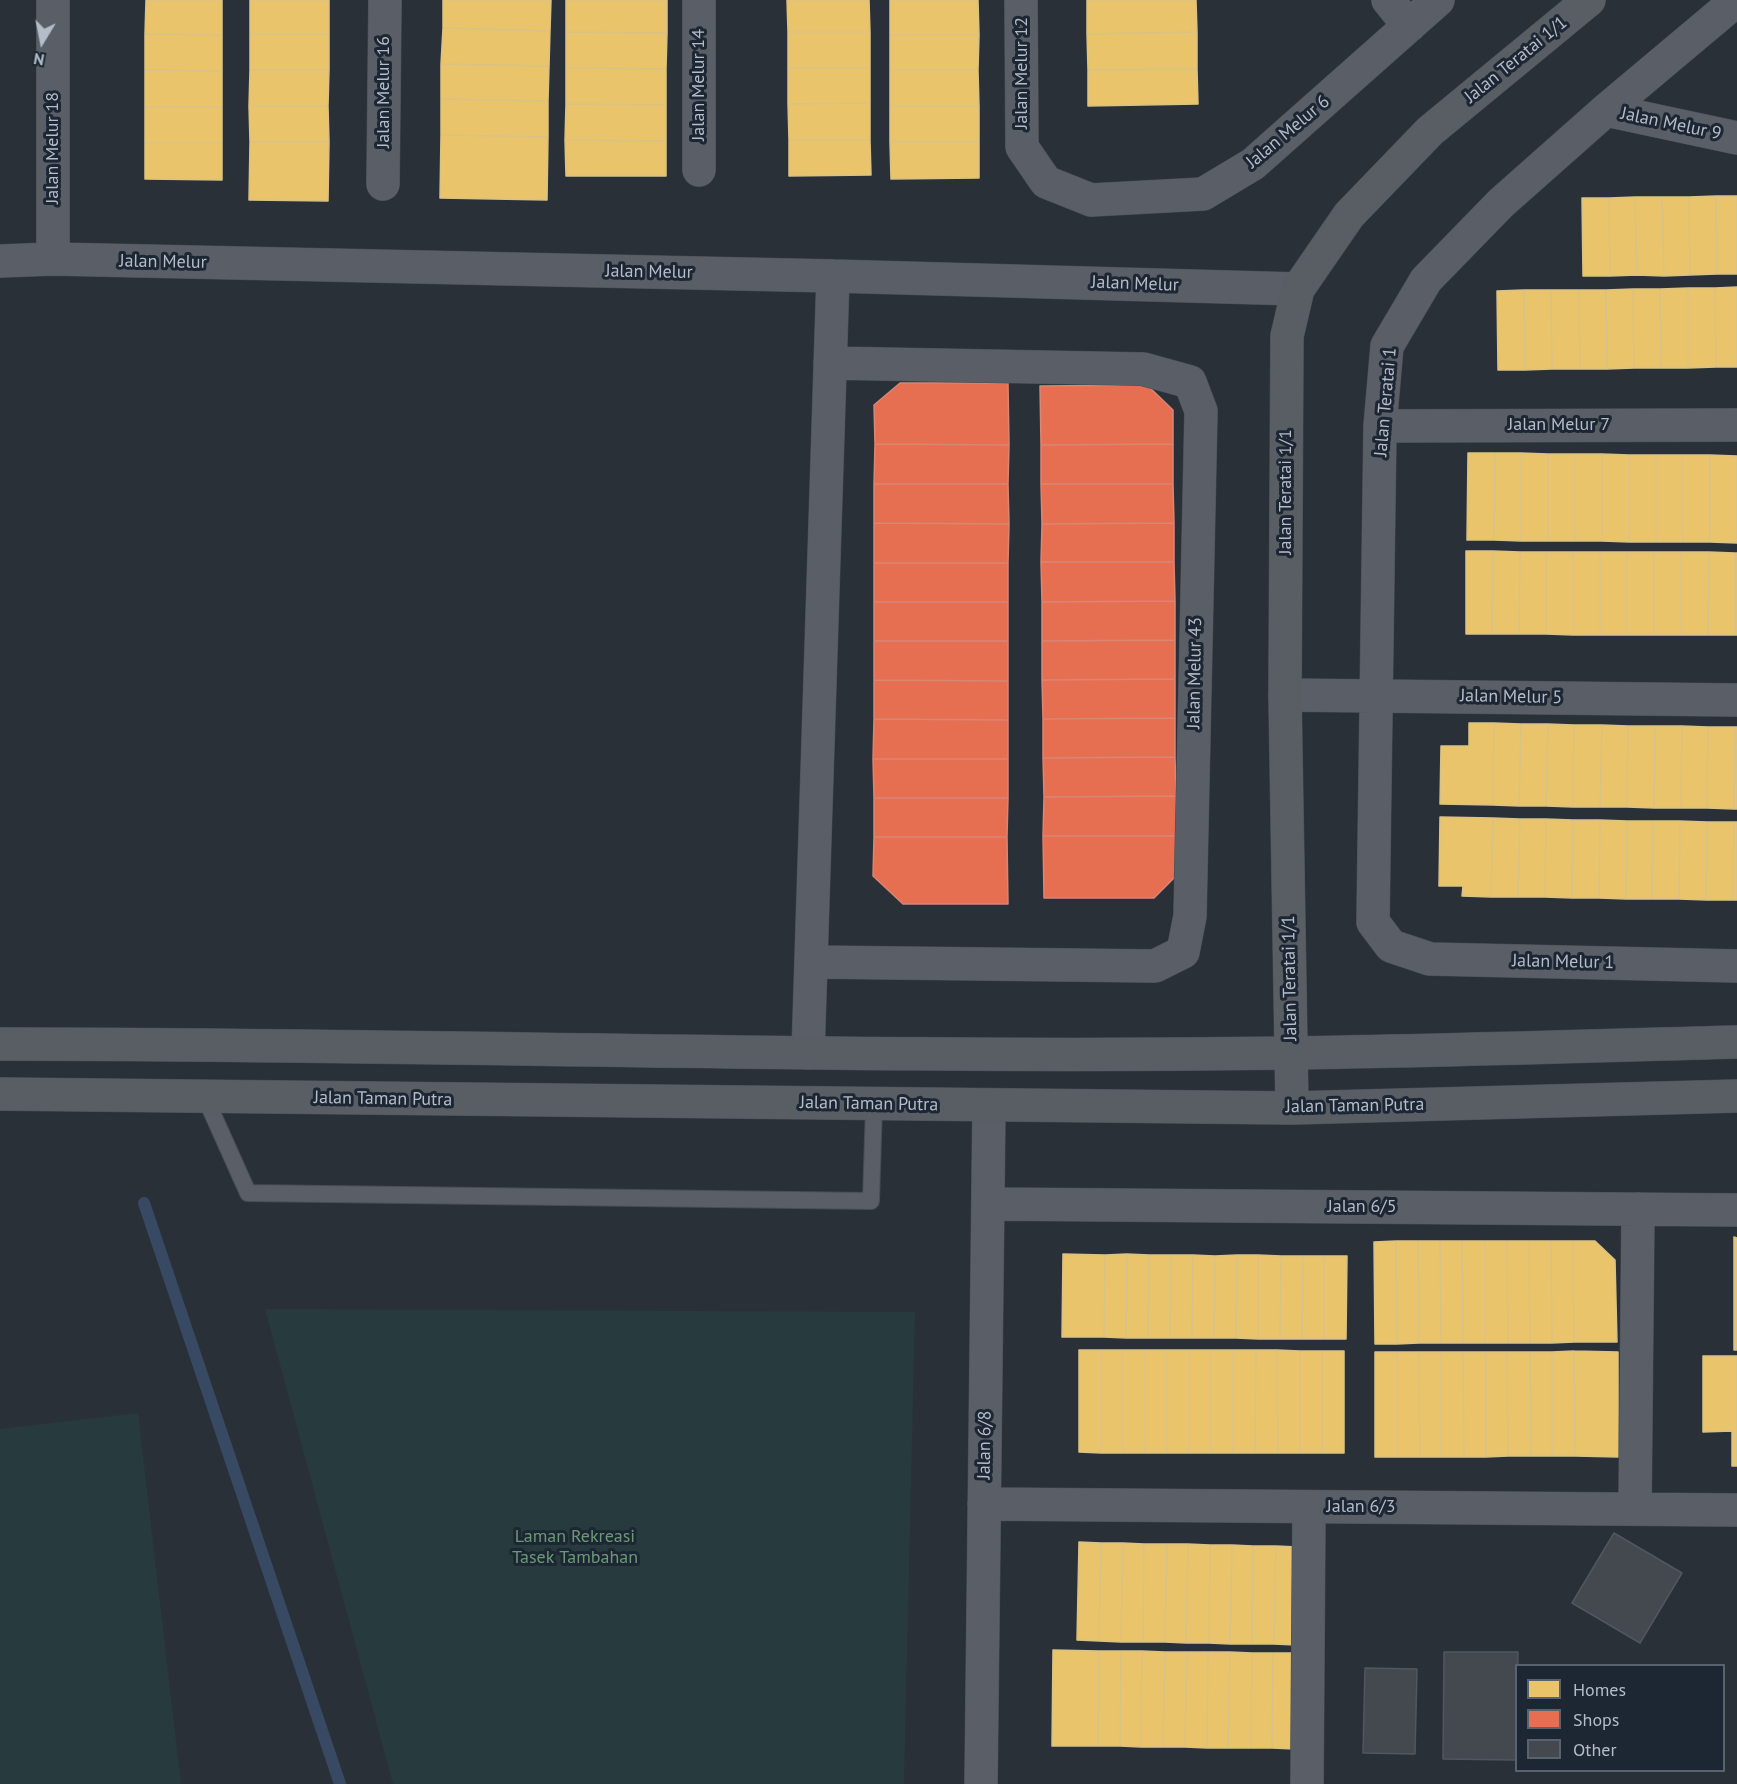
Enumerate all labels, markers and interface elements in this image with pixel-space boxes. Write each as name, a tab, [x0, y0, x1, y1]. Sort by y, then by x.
north arrow	[12, 12, 72, 72]
street label: Jalan Teratai 1/1	[1460, 12, 1572, 108]
street label: Jalan Melur 12	[1011, 17, 1033, 129]
street label: Jalan Melur 14	[688, 29, 710, 141]
street label: Jalan Melur 16	[373, 36, 395, 148]
text: N	[32, 49, 46, 70]
street label: Jalan Melur 6	[1242, 91, 1334, 173]
street label: Jalan Melur 18	[42, 92, 64, 204]
street label: Jalan Melur 9	[1619, 103, 1723, 145]
street label: Jalan Melur	[119, 250, 207, 274]
street label: Jalan Melur	[605, 260, 693, 284]
street label: Jalan Melur	[1091, 272, 1179, 296]
street label: Jalan Teratai 1	[1370, 347, 1402, 457]
street label: Jalan Melur 7	[1508, 414, 1610, 436]
street label: Jalan Teratai 1/1	[1275, 429, 1297, 555]
street label: Jalan Melur 43	[1183, 617, 1207, 729]
street label: Jalan Melur 5	[1460, 685, 1562, 709]
street label: Jalan Teratai 1/1	[1278, 915, 1302, 1041]
street label: Jalan Melur 1	[1512, 950, 1614, 974]
street label: Jalan Taman Putra	[314, 1087, 452, 1111]
street label: Jalan Taman Putra	[800, 1092, 938, 1116]
street label: Jalan Taman Putra	[1286, 1094, 1424, 1118]
street label: Jalan 6/5	[1328, 1196, 1396, 1218]
street label: Jalan 6/8	[974, 1410, 996, 1480]
street label: Jalan 6/3	[1327, 1496, 1395, 1518]
park label: Laman Rekreasi Tasek Tambahan	[512, 1526, 638, 1568]
legend	[1515, 1664, 1725, 1772]
text: Homes	[1573, 1678, 1626, 1701]
text: Shops	[1573, 1708, 1619, 1731]
text: Other	[1573, 1738, 1617, 1761]

